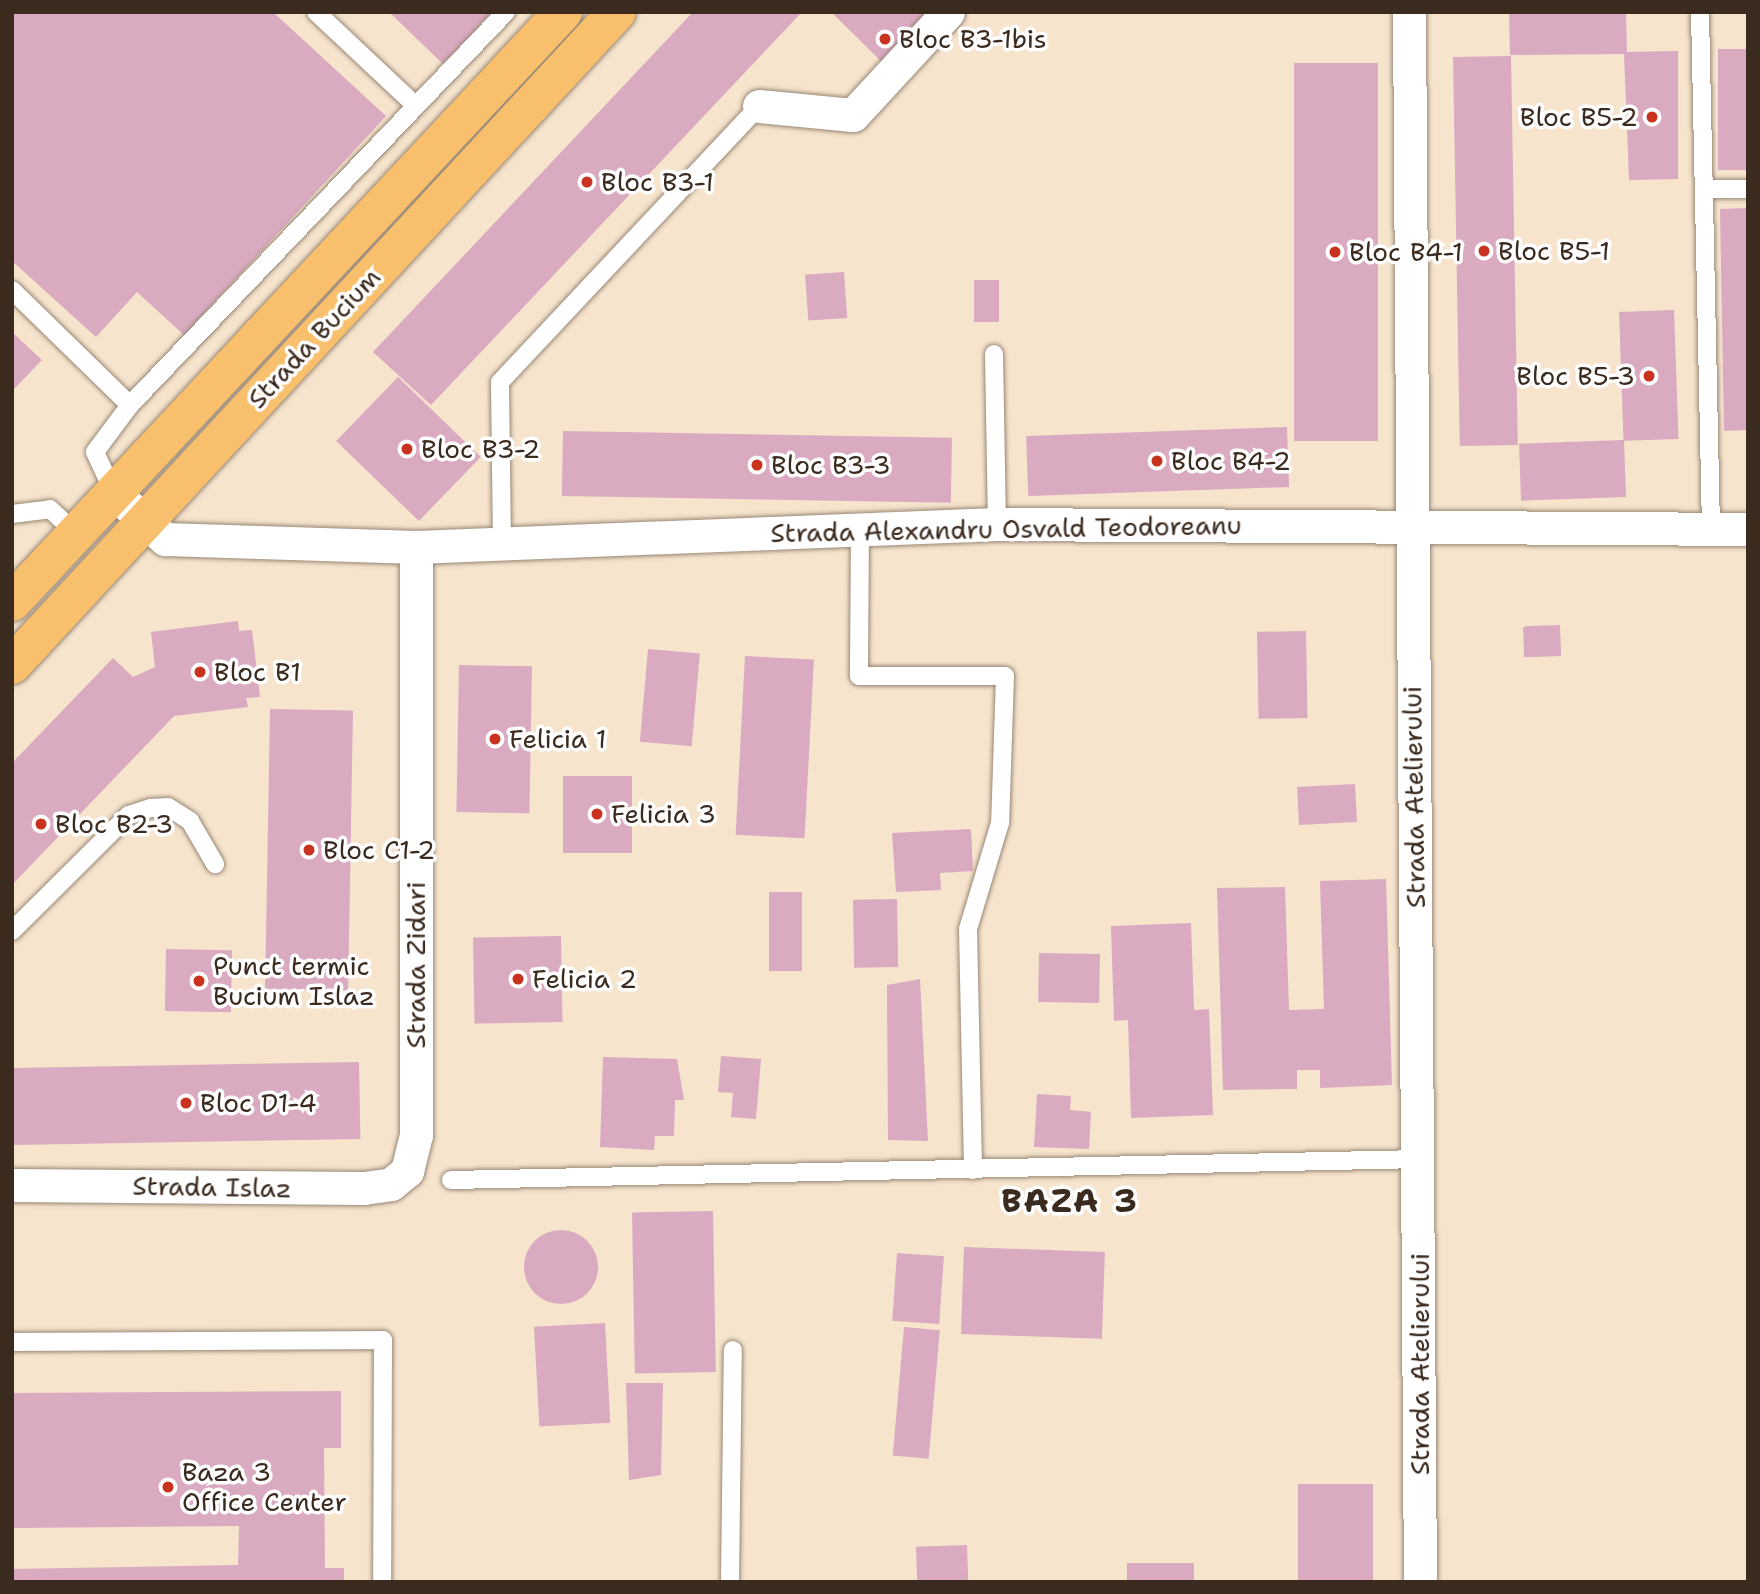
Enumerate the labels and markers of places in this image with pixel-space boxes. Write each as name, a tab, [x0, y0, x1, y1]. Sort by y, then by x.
place label: Bloc B3-1bis	[899, 23, 1047, 55]
marker: Bloc B3-1bis	[877, 31, 893, 47]
place label: Bloc B5-2	[1520, 101, 1638, 133]
marker: Bloc B5-2	[1644, 109, 1660, 125]
place label: Bloc B3-1	[601, 166, 714, 198]
marker: Bloc B3-1	[579, 174, 595, 190]
place label: Bloc B5-1	[1498, 235, 1610, 267]
place label: Bloc B4-1	[1349, 236, 1463, 268]
marker: Bloc B5-1	[1476, 243, 1492, 259]
marker: Bloc B4-1	[1327, 244, 1343, 260]
place label: Bloc B5-3	[1516, 360, 1635, 392]
marker: Bloc B5-3	[1641, 368, 1657, 384]
place label: Bloc B3-2	[421, 433, 540, 465]
marker: Bloc B3-2	[399, 441, 415, 457]
place label: Bloc B4-2	[1171, 445, 1291, 477]
place label: Bloc B3-3	[771, 449, 891, 481]
marker: Bloc B4-2	[1149, 453, 1165, 469]
marker: Bloc B3-3	[749, 457, 765, 473]
place label: Bloc B1	[214, 656, 301, 688]
marker: Bloc B1	[192, 664, 208, 680]
place label: Felicia 1	[509, 723, 607, 755]
marker: Felicia 1	[487, 731, 503, 747]
place label: Felicia 3	[611, 798, 716, 830]
marker: Felicia 3	[589, 806, 605, 822]
place label: Bloc B2-3	[55, 808, 173, 840]
marker: Bloc B2-3	[33, 816, 49, 832]
place label: Bloc C1-2	[323, 834, 435, 866]
marker: Bloc C1-2	[301, 842, 317, 858]
place label: Punct termic Bucium Islaz	[213, 950, 375, 1012]
place label: Felicia 2	[532, 963, 637, 995]
marker: Felicia 2	[510, 971, 526, 987]
marker: Punct termic Bucium Islaz	[191, 973, 207, 989]
place label: Bloc D1-4	[200, 1087, 317, 1119]
marker: Bloc D1-4	[178, 1095, 194, 1111]
place label: Baza 3 Office Center	[182, 1456, 347, 1518]
marker: Baza 3 Office Center	[160, 1479, 176, 1495]

